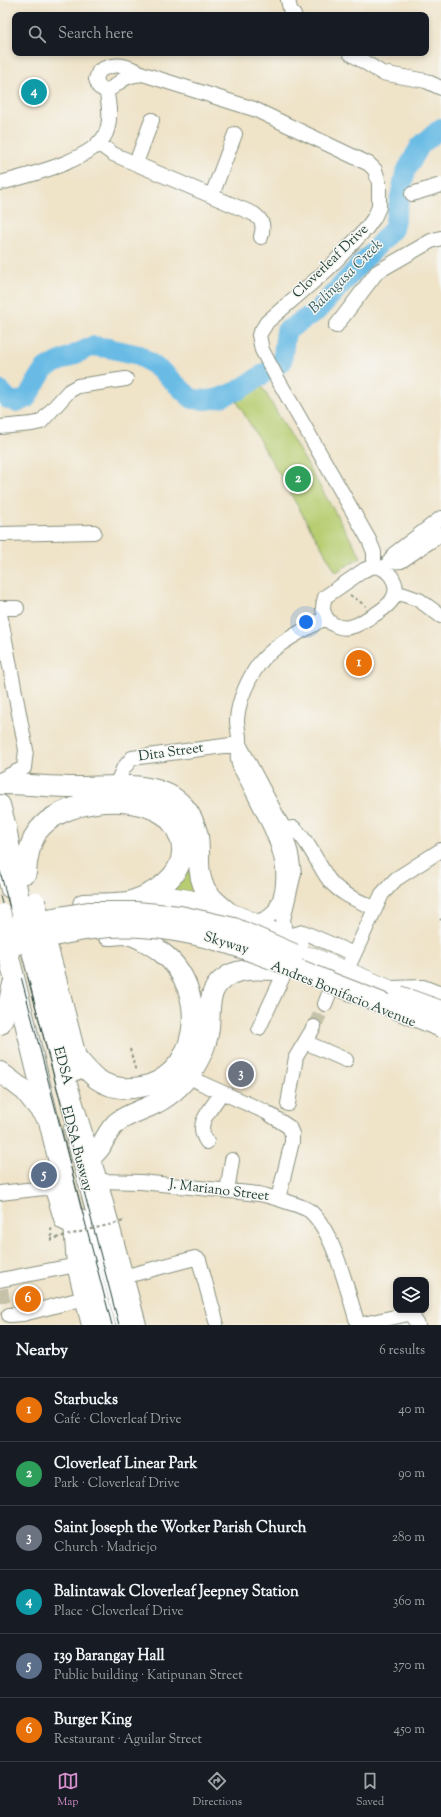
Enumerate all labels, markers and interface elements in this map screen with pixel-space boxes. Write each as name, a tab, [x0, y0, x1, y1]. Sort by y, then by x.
search box	[12, 12, 429, 56]
icon: search	[26, 23, 48, 45]
text: Search here	[58, 24, 133, 45]
pin: 4	[21, 77, 47, 107]
street label: Cloverleaf Drive	[288, 220, 374, 304]
water label: Balingasa Creek	[304, 235, 388, 319]
pin: 2	[285, 464, 311, 494]
your location	[296, 612, 316, 632]
pin: 1	[346, 648, 372, 678]
street label: Dita Street	[137, 739, 205, 767]
street label: Skyway	[201, 928, 251, 960]
street label: Andres Bonifacio Avenue	[267, 957, 419, 1033]
street label: EDSA	[47, 1045, 77, 1088]
pin: 3	[228, 1059, 254, 1089]
street label: EDSA Busway	[55, 1104, 97, 1194]
pin: 5	[31, 1160, 57, 1190]
street label: J. Mariano Street	[167, 1175, 270, 1207]
map controls	[393, 1277, 429, 1313]
button: layers	[393, 1277, 429, 1313]
pin: 6	[15, 1284, 41, 1314]
text: Nearby	[16, 1339, 68, 1363]
text: 6 results	[379, 1342, 425, 1360]
text: Starbucks	[54, 1390, 118, 1411]
text: 1	[27, 1401, 31, 1419]
text: 40 m	[398, 1401, 425, 1419]
text: Café · Cloverleaf Drive	[54, 1411, 181, 1429]
text: Cloverleaf Linear Park	[54, 1454, 197, 1475]
text: 2	[26, 1465, 32, 1483]
text: 90 m	[398, 1465, 425, 1483]
text: Park · Cloverleaf Drive	[54, 1475, 180, 1493]
text: Saint Joseph the Worker Parish Church	[54, 1518, 307, 1539]
text: 3	[26, 1529, 32, 1547]
text: 280 m	[392, 1529, 425, 1547]
text: Church · Madriejo	[54, 1539, 157, 1557]
text: Balintawak Cloverleaf Jeepney Station	[54, 1582, 299, 1603]
text: 4	[26, 1593, 32, 1611]
text: 360 m	[393, 1593, 425, 1611]
text: Place · Cloverleaf Drive	[54, 1603, 184, 1621]
text: 139 Barangay Hall	[54, 1646, 165, 1667]
text: 5	[27, 1657, 31, 1675]
text: 370 m	[393, 1657, 425, 1675]
text: Public building · Katipunan Street	[54, 1667, 243, 1685]
text: Burger King	[54, 1710, 132, 1731]
text: 6	[26, 1721, 32, 1739]
text: 450 m	[394, 1721, 425, 1739]
text: Restaurant · Aguilar Street	[54, 1731, 202, 1749]
tab: Map	[57, 1770, 79, 1810]
tab: Directions	[193, 1770, 242, 1810]
tab: Saved	[356, 1770, 384, 1810]

